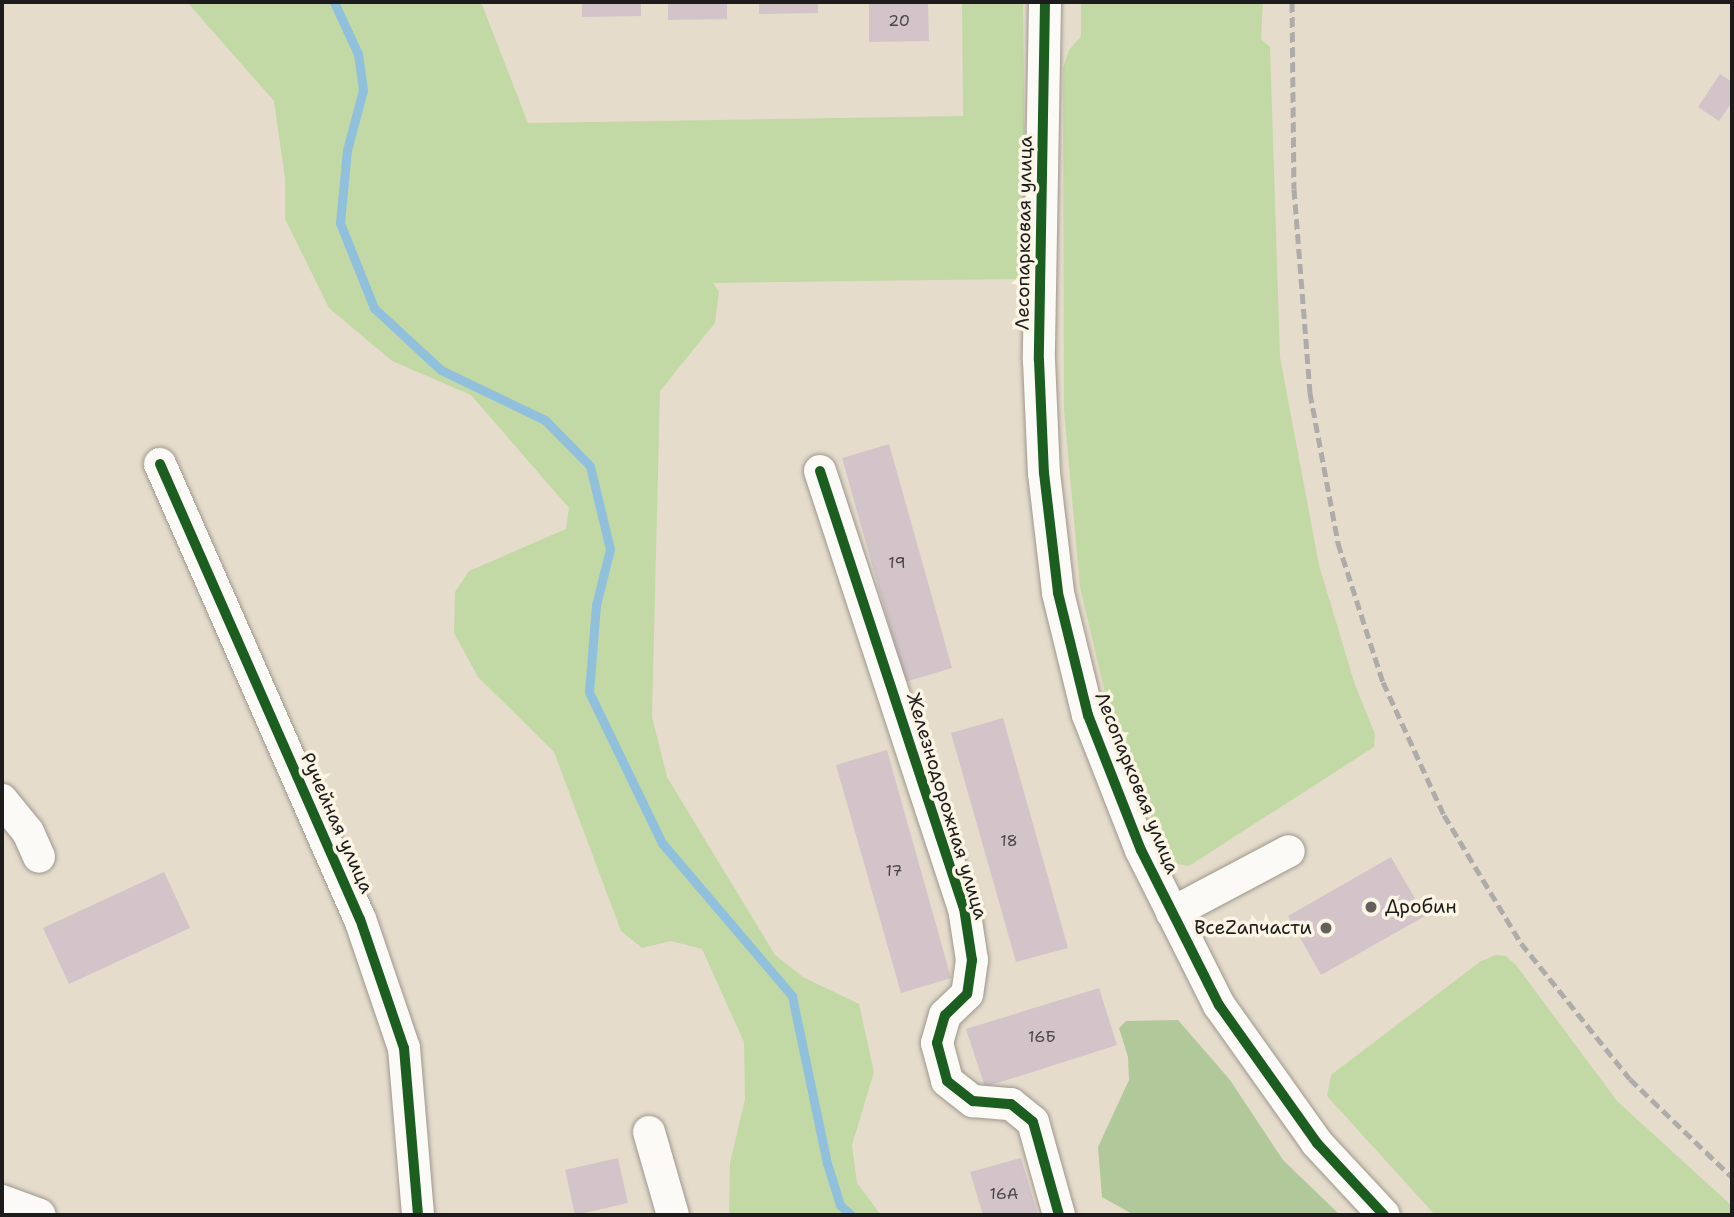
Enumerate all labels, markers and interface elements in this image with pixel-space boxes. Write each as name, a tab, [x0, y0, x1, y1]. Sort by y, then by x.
house number: 20	[888, 11, 910, 31]
street label: Лесопарковая улица	[1011, 136, 1037, 330]
house number: 19	[888, 553, 906, 573]
street label: Лесопарковая улица	[1090, 689, 1184, 877]
street label: Железнодорожная улица	[902, 690, 992, 922]
street label: Ручейная улица	[296, 749, 378, 897]
house number: 18	[1000, 831, 1018, 851]
house number: 17	[885, 861, 903, 881]
place label: Дробин	[1385, 896, 1457, 918]
marker: Дробин	[1363, 899, 1379, 915]
place label: ВсеZапчасти	[1194, 917, 1312, 939]
marker: ВсеZапчасти	[1318, 920, 1334, 936]
house number: 16Б	[1028, 1027, 1056, 1047]
house number: 16А	[990, 1184, 1018, 1204]

